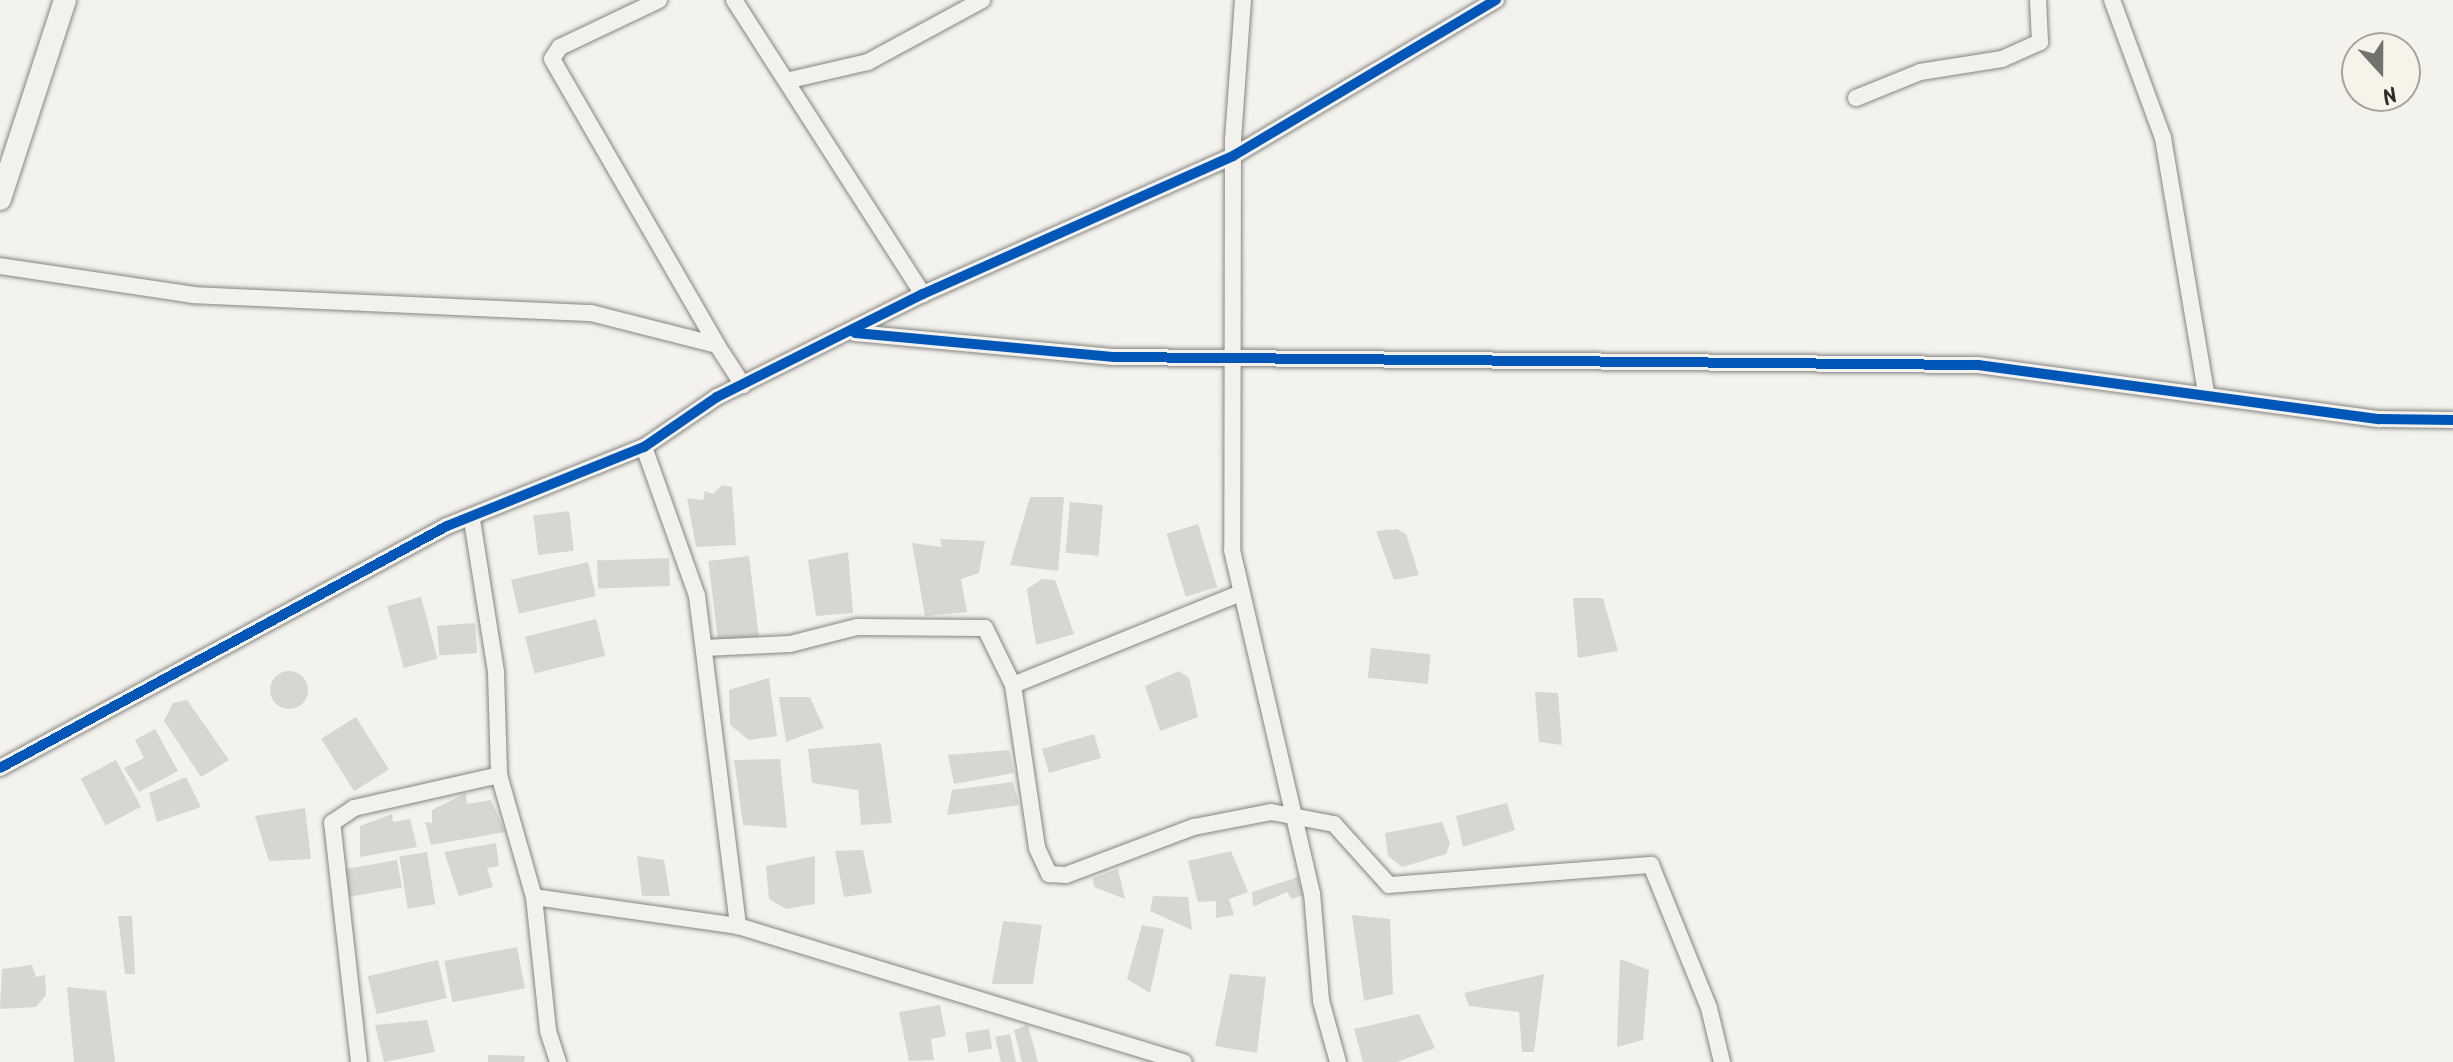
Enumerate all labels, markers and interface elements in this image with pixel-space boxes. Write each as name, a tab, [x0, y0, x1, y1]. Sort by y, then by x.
north arrow	[2341, 32, 2421, 112]
text: N	[2376, 74, 2402, 112]

